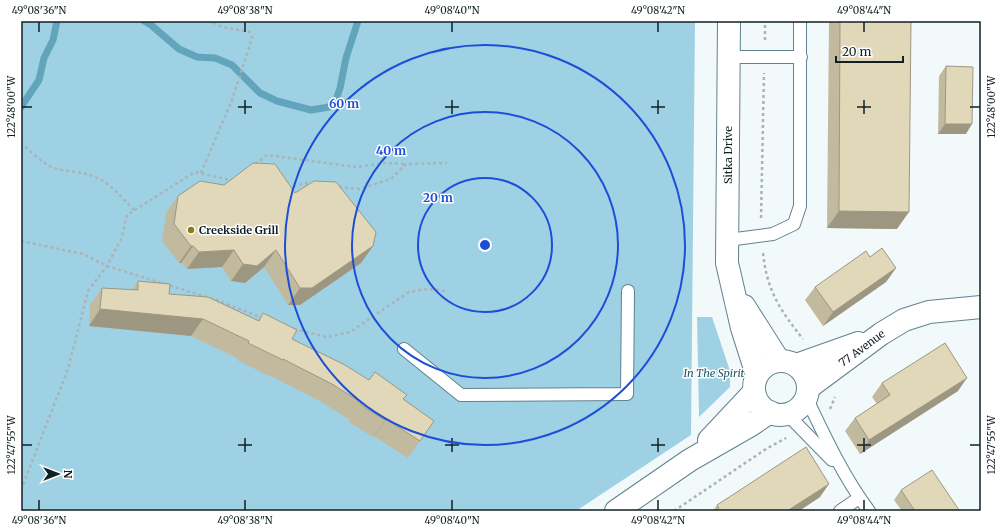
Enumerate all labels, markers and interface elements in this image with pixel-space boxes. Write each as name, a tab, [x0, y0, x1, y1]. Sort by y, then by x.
text: 49°08'36"N	[12, 4, 67, 17]
text: 49°08'38"N	[217, 4, 273, 17]
text: 49°08'40"N	[424, 4, 480, 17]
text: 49°08'42"N	[631, 4, 685, 17]
text: 49°08'44"N	[837, 4, 891, 17]
scale bar	[836, 38, 903, 64]
text: 20 m	[842, 44, 871, 59]
text: 122°48'00"W	[5, 75, 18, 138]
text: 122°48'00"W	[985, 75, 998, 138]
text: 60 m	[329, 96, 359, 111]
street label: Sitka Drive	[721, 126, 735, 184]
text: 40 m	[376, 143, 406, 158]
text: 20 m	[423, 190, 453, 205]
place label: Creekside Grill	[199, 223, 279, 237]
marker: Creekside Grill	[186, 225, 196, 235]
centre of rings	[478, 238, 492, 252]
street label: 77 Avenue	[836, 326, 887, 370]
park label: In The Spirit	[684, 366, 745, 380]
text: 122°47'55"W	[5, 414, 18, 474]
text: 122°47'55"W	[985, 414, 998, 474]
north arrow	[38, 454, 78, 494]
text: N	[61, 470, 75, 479]
text: 49°08'36"N	[12, 514, 67, 527]
text: 49°08'38"N	[217, 514, 273, 527]
text: 49°08'40"N	[424, 514, 480, 527]
text: 49°08'42"N	[631, 514, 685, 527]
text: 49°08'44"N	[837, 514, 891, 527]

